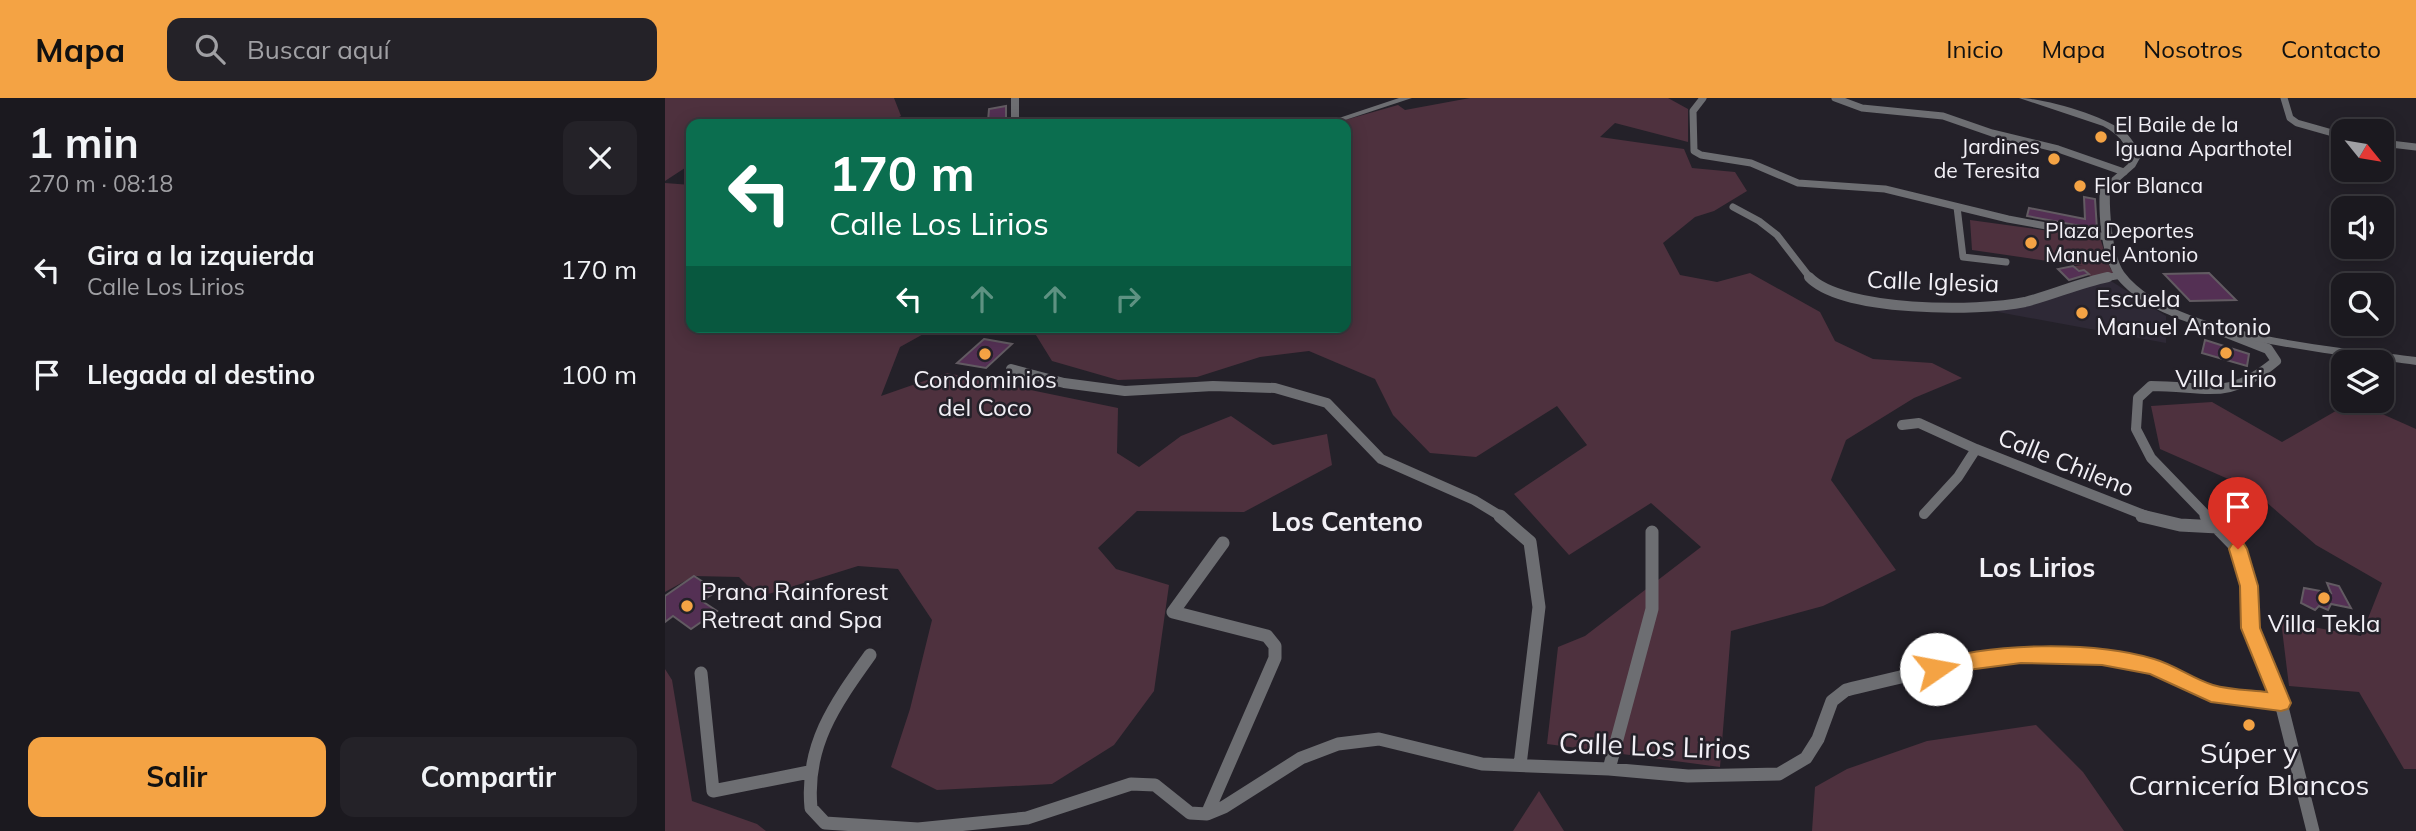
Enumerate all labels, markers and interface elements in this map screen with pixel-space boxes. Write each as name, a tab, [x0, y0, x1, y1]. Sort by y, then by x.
search box	[167, 18, 657, 81]
text: Mapa	[35, 29, 125, 70]
icon: search	[191, 30, 229, 68]
text: Buscar aquí	[247, 33, 390, 66]
text: Inicio	[1946, 34, 2003, 64]
text: Mapa	[2041, 34, 2105, 64]
text: Nosotros	[2143, 34, 2243, 64]
text: Contacto	[2281, 34, 2381, 64]
place label: El Baile de la Iguana Aparthotel	[2115, 111, 2292, 161]
text: 1 min	[28, 116, 139, 169]
north arrow	[2331, 119, 2394, 182]
map controls	[2331, 119, 2394, 413]
button: close	[563, 121, 637, 195]
marker: El Baile de la Iguana Aparthotel	[2093, 129, 2109, 145]
place label: Jardines de Teresita	[1934, 133, 2040, 183]
text: 170 m	[829, 142, 975, 203]
icon: left	[714, 147, 805, 238]
marker: Jardines de Teresita	[2046, 151, 2062, 167]
text: 270 m · 08:18	[28, 169, 173, 198]
place label: Flor Blanca	[2094, 172, 2203, 198]
marker: Flor Blanca	[2072, 178, 2088, 194]
button: sound	[2331, 196, 2394, 259]
text: Calle Los Lirios	[829, 203, 1049, 243]
place label: Plaza Deportes Manuel Antonio	[2045, 217, 2198, 267]
marker: Plaza Deportes Manuel Antonio	[2023, 235, 2039, 251]
text: Gira a la izquierda	[87, 239, 315, 272]
icon: left	[28, 251, 66, 289]
text: 170 m	[561, 253, 637, 286]
street label: Calle Iglesia	[1866, 264, 2000, 298]
text: Calle Los Lirios	[87, 272, 245, 301]
button: search	[2331, 273, 2394, 336]
icon: left	[890, 280, 928, 318]
icon: ahead	[963, 280, 1001, 318]
icon: ahead	[1036, 280, 1074, 318]
icon: right	[1109, 280, 1147, 318]
place label: Escuela Manuel Antonio	[2096, 283, 2271, 341]
marker: Escuela Manuel Antonio	[2074, 305, 2090, 321]
marker: Villa Lirio	[2218, 345, 2234, 361]
marker: Condominios del Coco	[977, 346, 993, 362]
button: layers	[2331, 350, 2394, 413]
icon: arrive	[28, 356, 66, 394]
text: Llegada al destino	[87, 358, 315, 391]
text: 100 m	[561, 358, 637, 391]
place label: Villa Lirio	[2175, 363, 2277, 393]
place label: Condominios del Coco	[913, 364, 1057, 422]
street label: Calle Chileno	[1994, 421, 2139, 503]
pin	[2208, 477, 2268, 549]
icon: arrive	[2219, 488, 2257, 526]
district label: Los Centeno	[1271, 505, 1423, 538]
district label: Los Lirios	[1979, 551, 2095, 584]
place label: Prana Rainforest Retreat and Spa	[701, 576, 888, 634]
marker: Villa Tekla	[2316, 590, 2332, 606]
marker: Prana Rainforest Retreat and Spa	[679, 598, 695, 614]
place label: Villa Tekla	[2268, 608, 2380, 638]
position arrow	[1899, 632, 1973, 706]
marker: Súper y Carnicería Blancos	[2241, 717, 2257, 733]
street label: Calle Los Lirios	[1558, 725, 1752, 766]
place label: Súper y Carnicería Blancos	[2129, 735, 2369, 802]
button: Salir	[28, 737, 326, 817]
button: Compartir	[340, 737, 637, 817]

